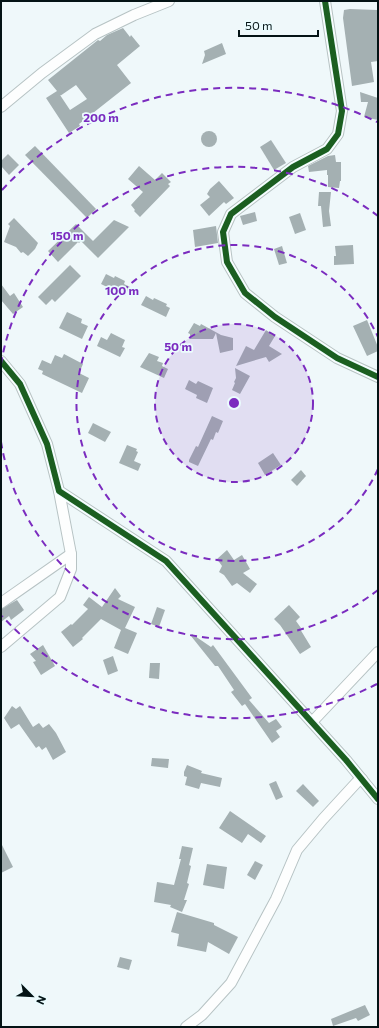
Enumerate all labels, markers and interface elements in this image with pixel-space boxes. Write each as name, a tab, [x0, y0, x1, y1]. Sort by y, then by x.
scale bar	[239, 12, 318, 38]
text: 50 m	[245, 18, 273, 32]
text: 200 m	[83, 110, 119, 124]
text: 150 m	[50, 228, 84, 242]
text: 100 m	[105, 283, 139, 297]
text: 50 m	[164, 339, 192, 353]
centre of rings	[227, 396, 241, 410]
north arrow	[12, 976, 52, 1016]
text: N	[34, 994, 49, 1007]

